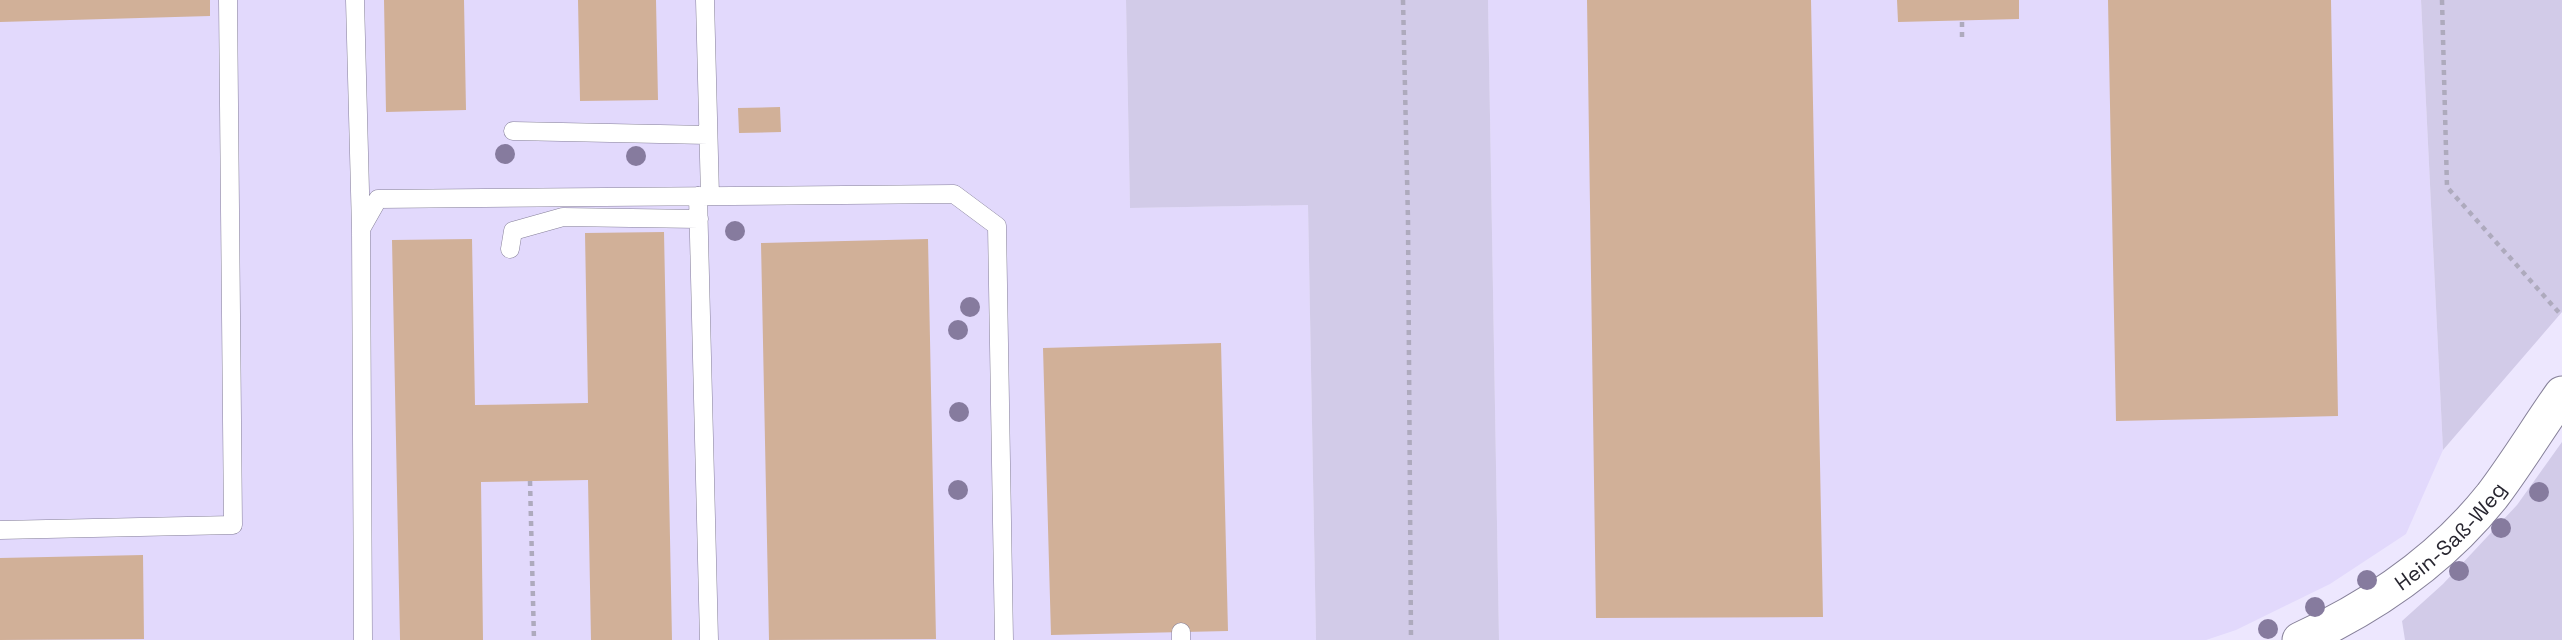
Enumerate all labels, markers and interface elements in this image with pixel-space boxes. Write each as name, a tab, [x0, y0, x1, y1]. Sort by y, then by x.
street label: Hein-Saß-Weg	[2389, 476, 2511, 596]

